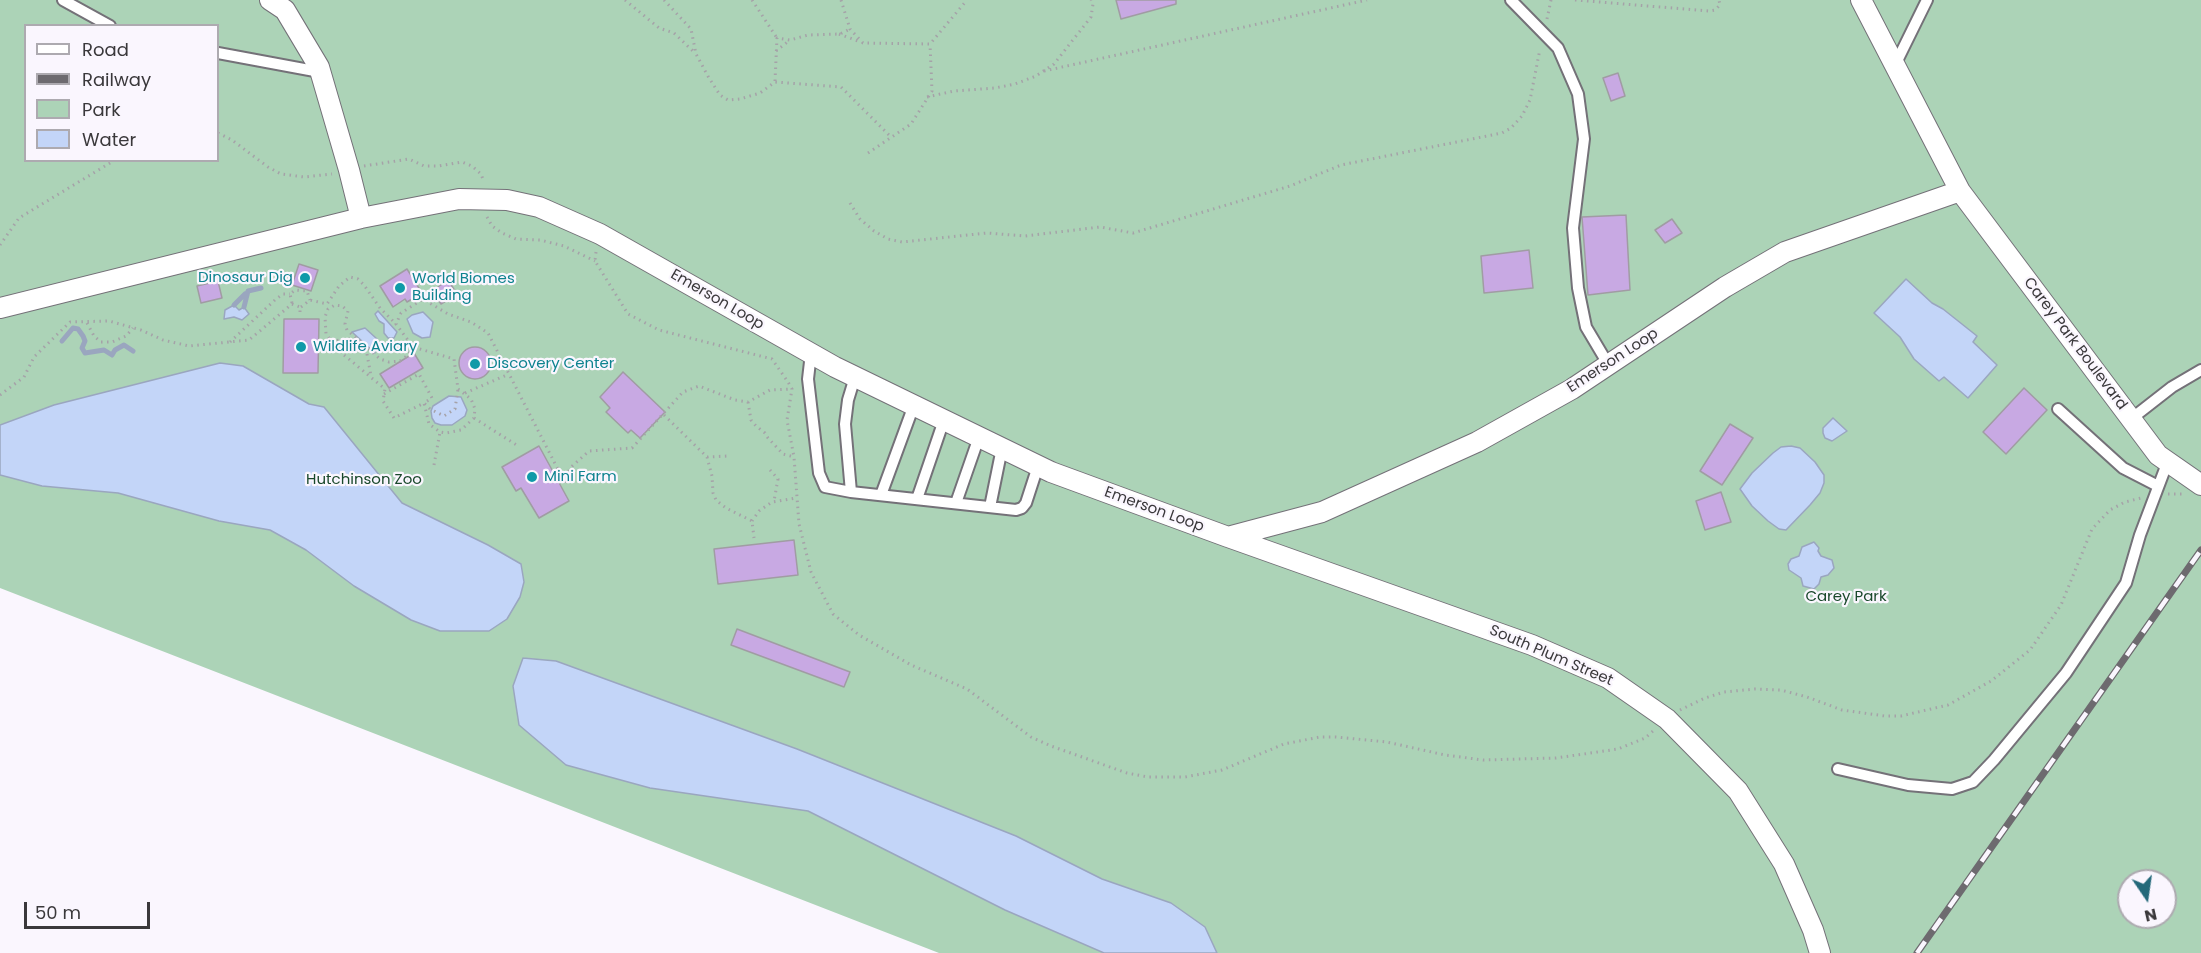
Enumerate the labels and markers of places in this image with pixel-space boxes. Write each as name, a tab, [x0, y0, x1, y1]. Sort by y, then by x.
place label: Dinosaur Dig	[198, 269, 293, 287]
place label: World Biomes Building	[412, 270, 515, 305]
marker: Dinosaur Dig	[298, 271, 312, 285]
marker: World Biomes Building	[393, 281, 407, 295]
place label: Wildlife Aviary	[313, 338, 417, 356]
marker: Wildlife Aviary	[294, 340, 308, 354]
place label: Discovery Center	[487, 355, 614, 373]
marker: Discovery Center	[468, 357, 482, 371]
place label: Mini Farm	[544, 468, 617, 486]
marker: Mini Farm	[525, 470, 539, 484]

